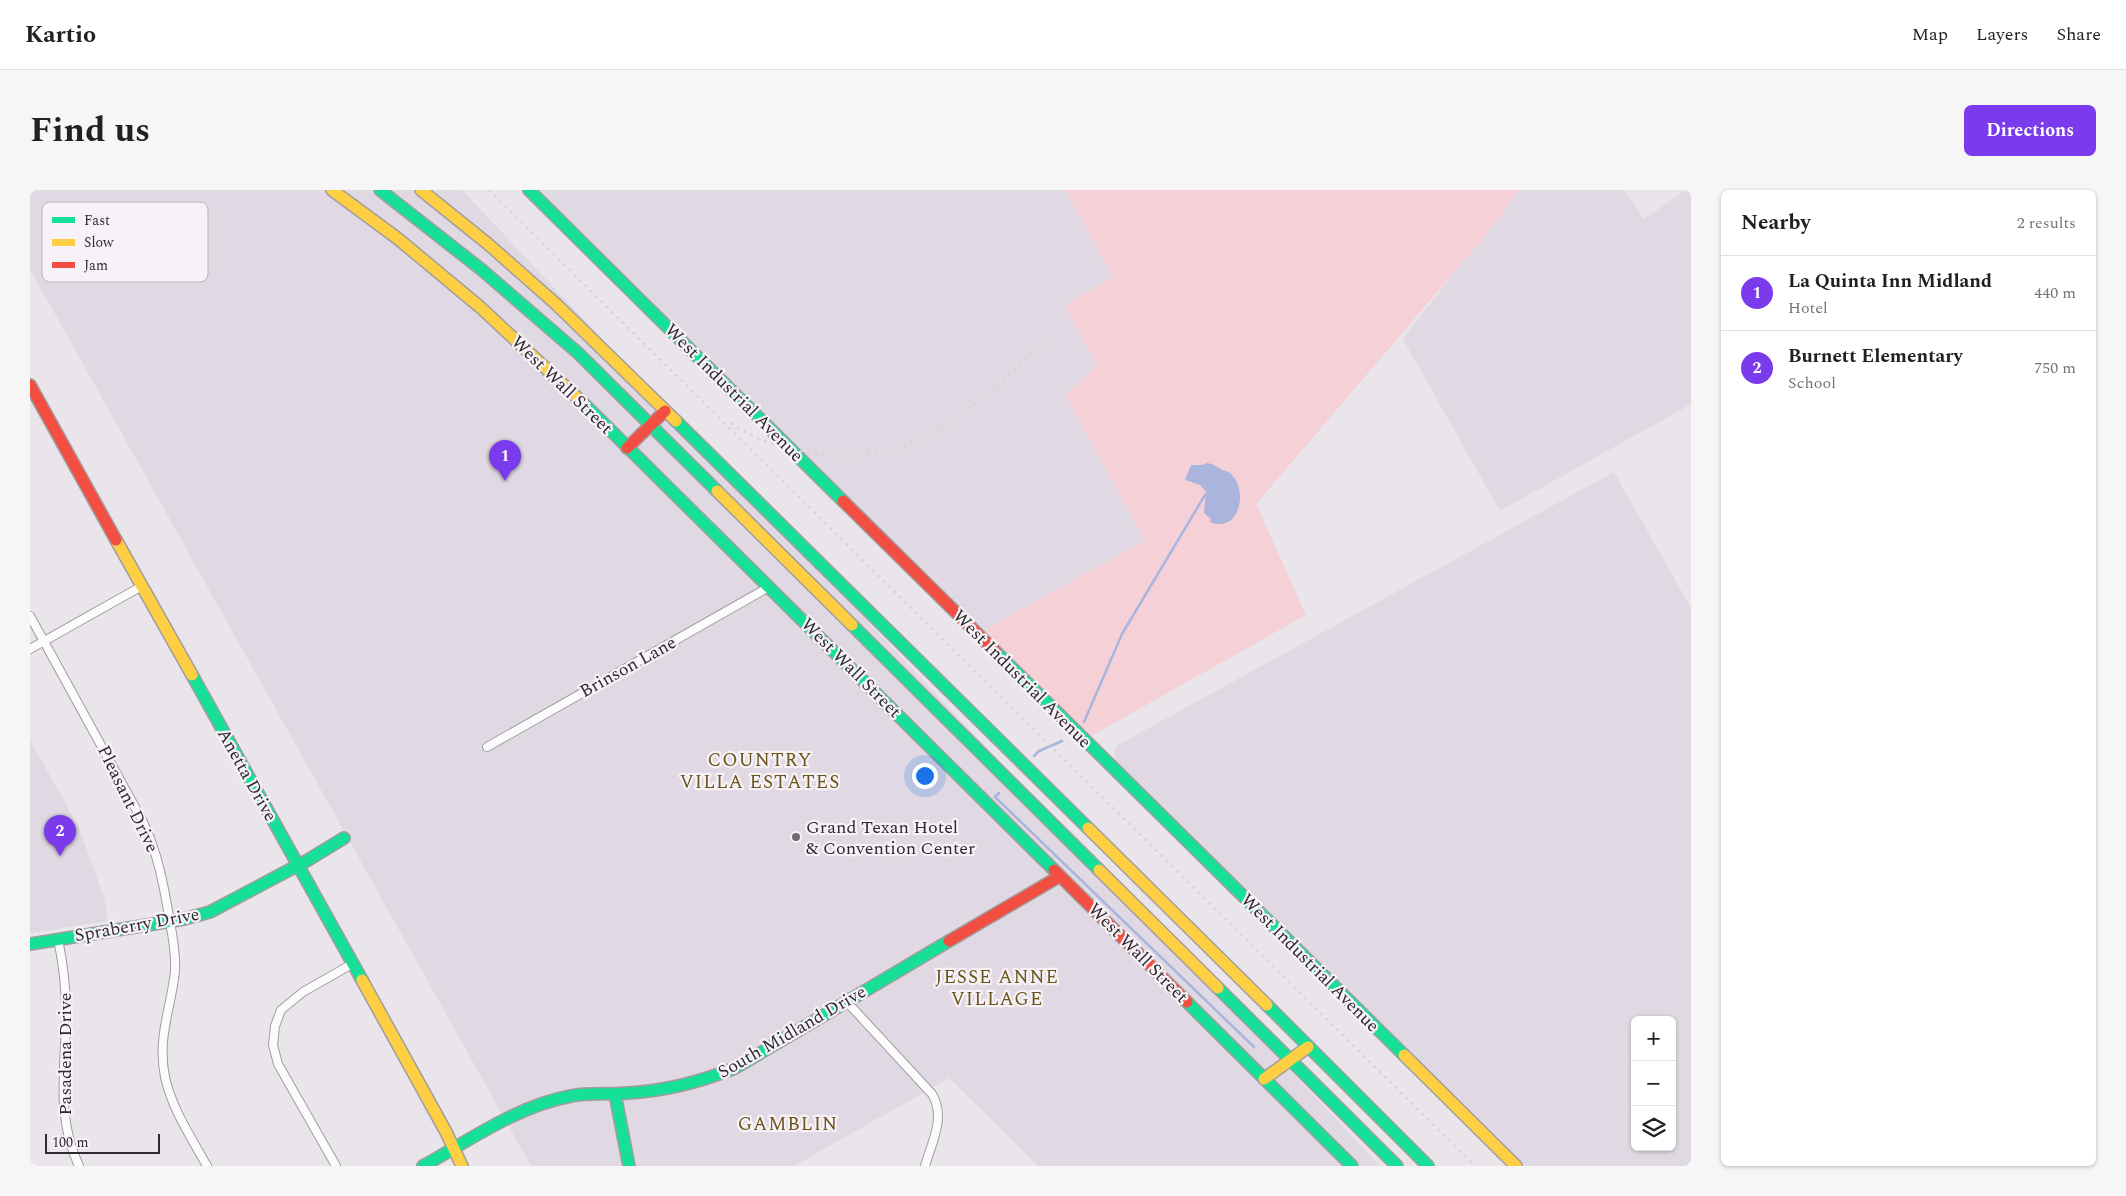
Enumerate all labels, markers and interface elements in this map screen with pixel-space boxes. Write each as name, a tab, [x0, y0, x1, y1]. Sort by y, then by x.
text: Kartio	[25, 17, 96, 53]
text: Map	[1912, 21, 1948, 48]
text: Layers	[1976, 21, 2028, 48]
text: Share	[2056, 21, 2101, 48]
text: Find us	[30, 104, 150, 157]
button: Directions	[1964, 105, 2096, 156]
legend	[42, 202, 208, 282]
text: Nearby	[1741, 207, 1811, 239]
text: Fast	[84, 210, 110, 231]
text: 2 results	[2017, 211, 2076, 235]
text: Slow	[84, 232, 114, 253]
text: Jam	[84, 255, 108, 276]
text: La Quinta Inn Midland	[1788, 267, 1992, 296]
text: 1	[1753, 281, 1761, 305]
text: 440 m	[2034, 281, 2076, 305]
text: Hotel	[1788, 296, 1828, 320]
street label: West Industrial Avenue	[658, 317, 810, 469]
street label: West Wall Street	[505, 329, 619, 441]
text: Burnett Elementary	[1788, 342, 1963, 371]
text: 2	[1753, 356, 1761, 380]
text: 750 m	[2034, 356, 2076, 380]
text: School	[1788, 371, 1836, 395]
pin: 1	[489, 440, 521, 481]
street label: West Industrial Avenue	[946, 603, 1098, 755]
street label: West Wall Street	[794, 611, 908, 725]
street label: Brinson Lane	[575, 629, 681, 705]
street label: Anetta Drive	[210, 723, 284, 827]
street label: Pleasant Drive	[90, 741, 166, 857]
district label: COUNTRY VILLA ESTATES	[680, 746, 840, 797]
your location	[912, 763, 938, 789]
place label: Grand Texan Hotel & Convention Center	[806, 814, 975, 862]
pin: 2	[44, 815, 76, 856]
marker: Grand Texan Hotel & Convention Center	[790, 831, 802, 843]
street label: West Industrial Avenue	[1234, 887, 1386, 1039]
street label: West Wall Street	[1081, 896, 1195, 1010]
street label: Spraberry Drive	[73, 901, 201, 949]
district label: JESSE ANNE VILLAGE	[935, 963, 1059, 1014]
street label: South Midland Drive	[713, 978, 871, 1086]
street label: Pasadena Drive	[52, 992, 79, 1116]
map controls	[1631, 1016, 1676, 1151]
button: +	[1631, 1016, 1676, 1061]
button: −	[1631, 1061, 1676, 1106]
button: layers	[1631, 1106, 1676, 1151]
district label: GAMBLIN	[738, 1110, 838, 1139]
scale bar	[45, 1131, 160, 1154]
text: 100 m	[52, 1132, 89, 1153]

